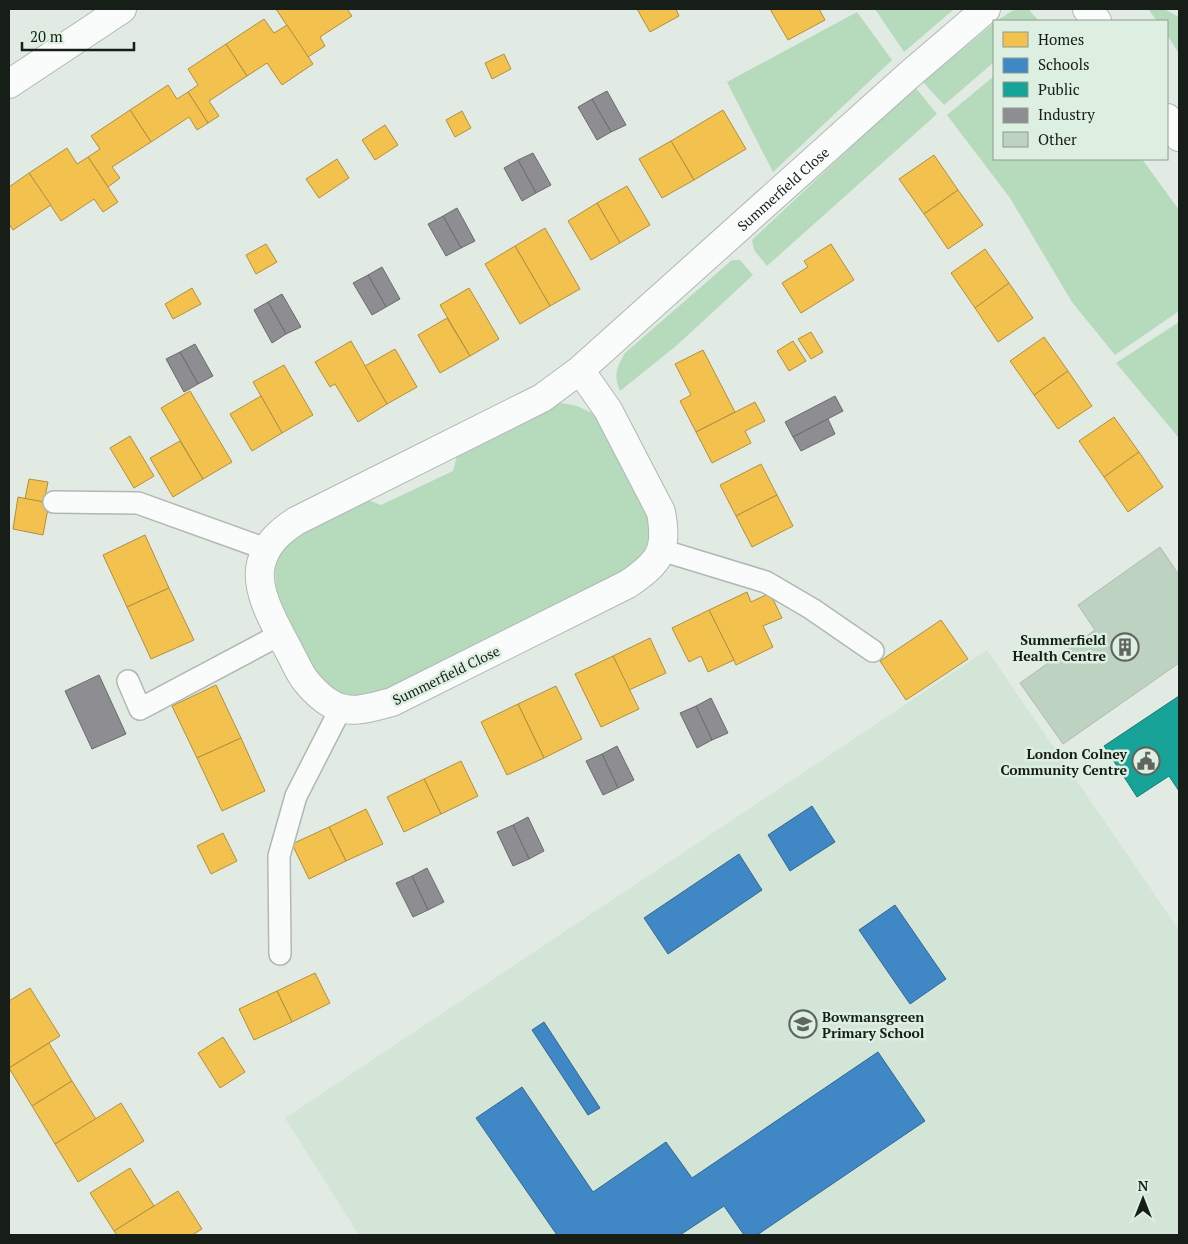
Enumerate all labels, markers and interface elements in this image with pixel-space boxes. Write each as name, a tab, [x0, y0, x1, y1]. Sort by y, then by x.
scale bar	[22, 20, 135, 52]
legend	[993, 20, 1168, 160]
text: 20 m	[30, 26, 63, 46]
text: Homes	[1038, 29, 1084, 49]
text: Schools	[1038, 54, 1089, 74]
text: Public	[1038, 79, 1080, 99]
text: Industry	[1038, 104, 1095, 124]
text: Other	[1038, 129, 1077, 149]
street label: Summerfield Close	[733, 142, 832, 235]
place label: Summerfield Health Centre	[1012, 630, 1107, 665]
building icon: Summerfield Health Centre	[1110, 632, 1140, 662]
street label: Summerfield Close	[389, 641, 503, 709]
place label: London Colney Community Centre	[1000, 744, 1128, 779]
public building icon: London Colney Community Centre	[1131, 746, 1161, 776]
place label: Bowmansgreen Primary School	[822, 1007, 925, 1042]
school or university icon: Bowmansgreen Primary School	[788, 1009, 818, 1039]
north arrow	[1118, 1174, 1168, 1224]
text: N	[1138, 1176, 1149, 1195]

